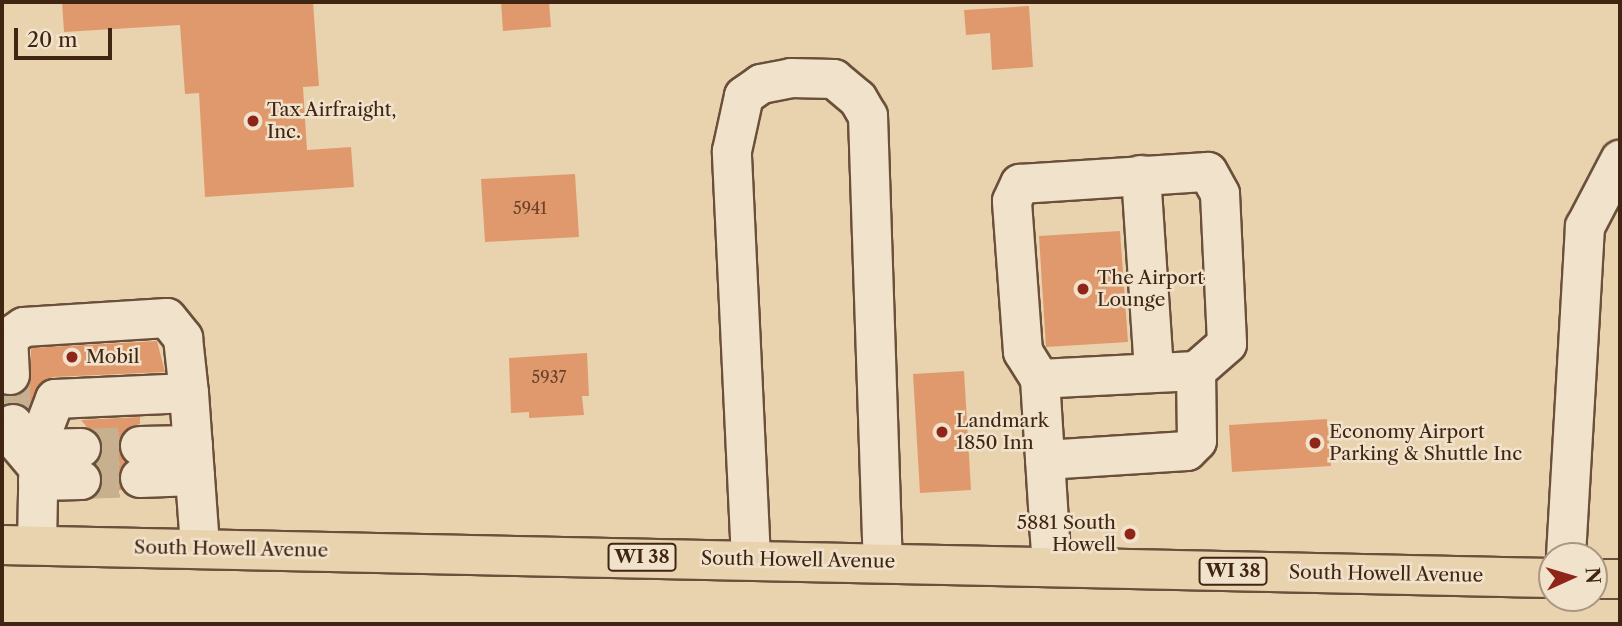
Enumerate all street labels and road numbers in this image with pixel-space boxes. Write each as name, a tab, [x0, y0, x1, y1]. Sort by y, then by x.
street label: South Howell Avenue	[133, 536, 329, 562]
road number: WI 38	[607, 542, 677, 572]
street label: South Howell Avenue	[700, 547, 896, 573]
road number: WI 38	[1198, 556, 1268, 586]
street label: South Howell Avenue	[1288, 561, 1484, 587]

